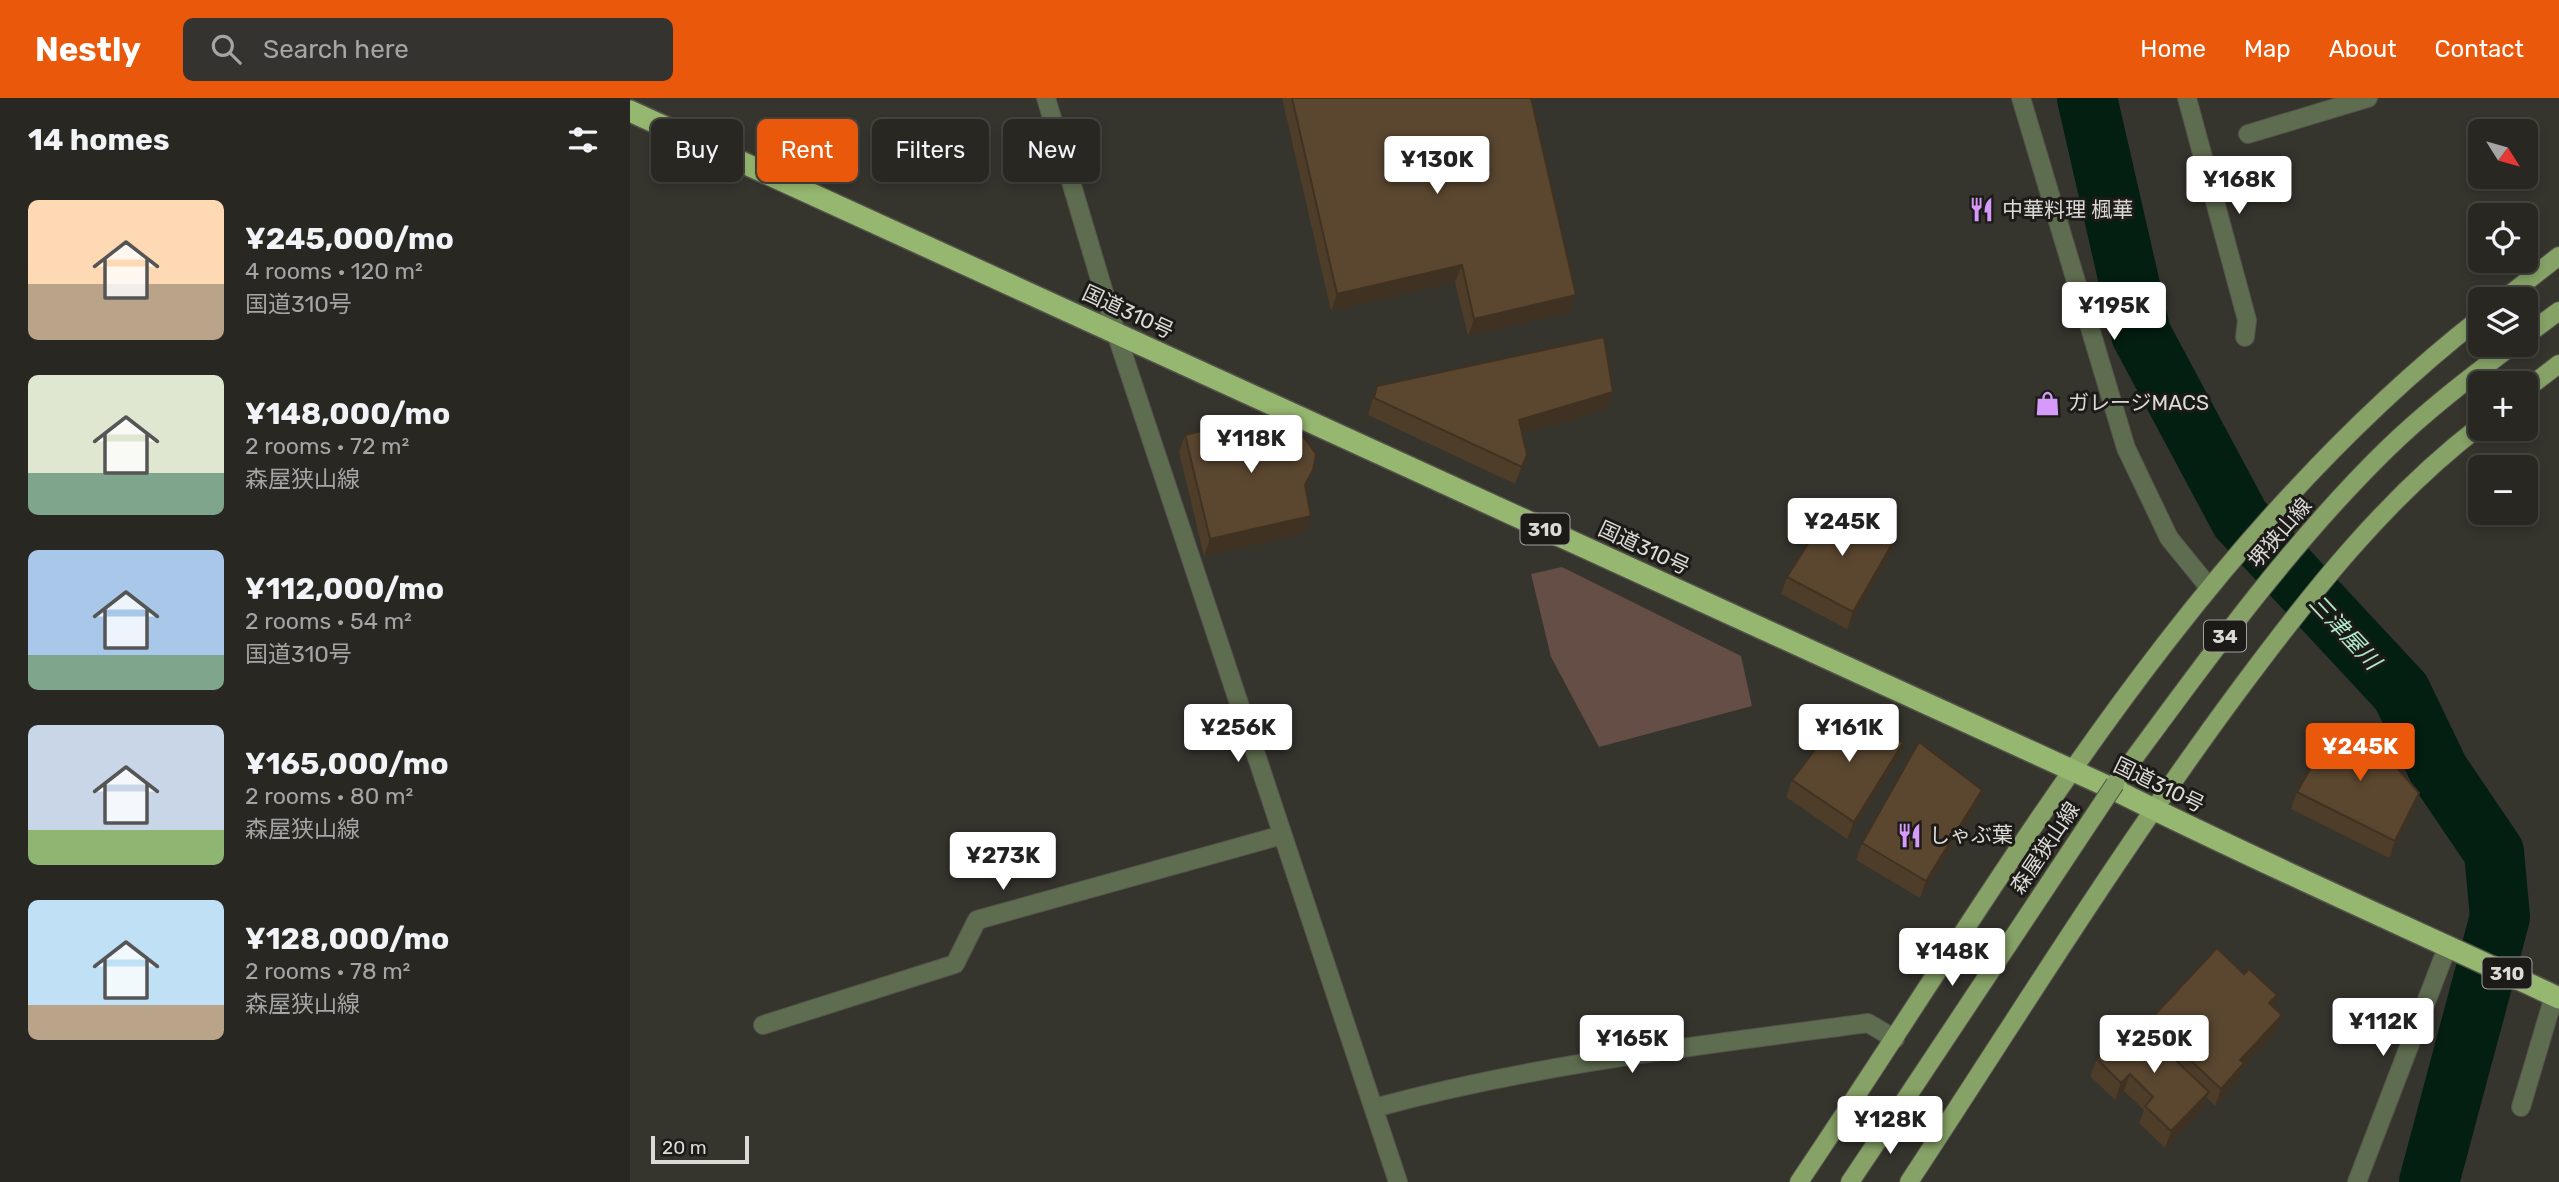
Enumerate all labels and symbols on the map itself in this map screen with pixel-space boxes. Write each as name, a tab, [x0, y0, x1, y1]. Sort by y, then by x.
north arrow	[2468, 119, 2538, 189]
pin: ¥130K	[1388, 136, 1486, 196]
pin: ¥168K	[2190, 156, 2288, 216]
restaurant icon: 中華料理 楓華	[1968, 196, 1996, 224]
place label: 中華料理 楓華	[2002, 197, 2133, 222]
street label: 国道310号	[1079, 280, 1178, 343]
pin: ¥195K	[2065, 282, 2163, 342]
shop icon: ガレージMACS	[2034, 389, 2062, 417]
place label: ガレージMACS	[2068, 390, 2209, 415]
pin: ¥118K	[1202, 416, 1300, 475]
street label: 堺狭山線	[2243, 493, 2317, 573]
pin: ¥245K	[1793, 498, 1891, 558]
road number: 310	[1520, 514, 1570, 544]
street label: 国道310号	[1595, 516, 1694, 579]
water label: 三津屋川	[2303, 589, 2389, 677]
road number: 34	[2204, 621, 2246, 652]
pin: ¥256K	[1189, 704, 1287, 764]
pin: ¥161K	[1800, 704, 1898, 764]
pin: ¥245K	[2311, 724, 2409, 783]
street label: 国道310号	[2110, 752, 2209, 817]
street label: 森屋狭山線	[2005, 797, 2084, 898]
restaurant icon: しゃぶ葉	[1895, 821, 1923, 849]
place label: しゃぶ葉	[1929, 822, 2013, 847]
pin: ¥273K	[954, 832, 1052, 892]
pin: ¥148K	[1903, 928, 2001, 988]
road number: 310	[2483, 958, 2532, 988]
pin: ¥112K	[2334, 998, 2432, 1058]
pin: ¥165K	[1583, 1016, 1681, 1075]
pin: ¥250K	[2105, 1016, 2203, 1075]
pin: ¥128K	[1841, 1096, 1939, 1156]
scale bar	[651, 1133, 749, 1165]

